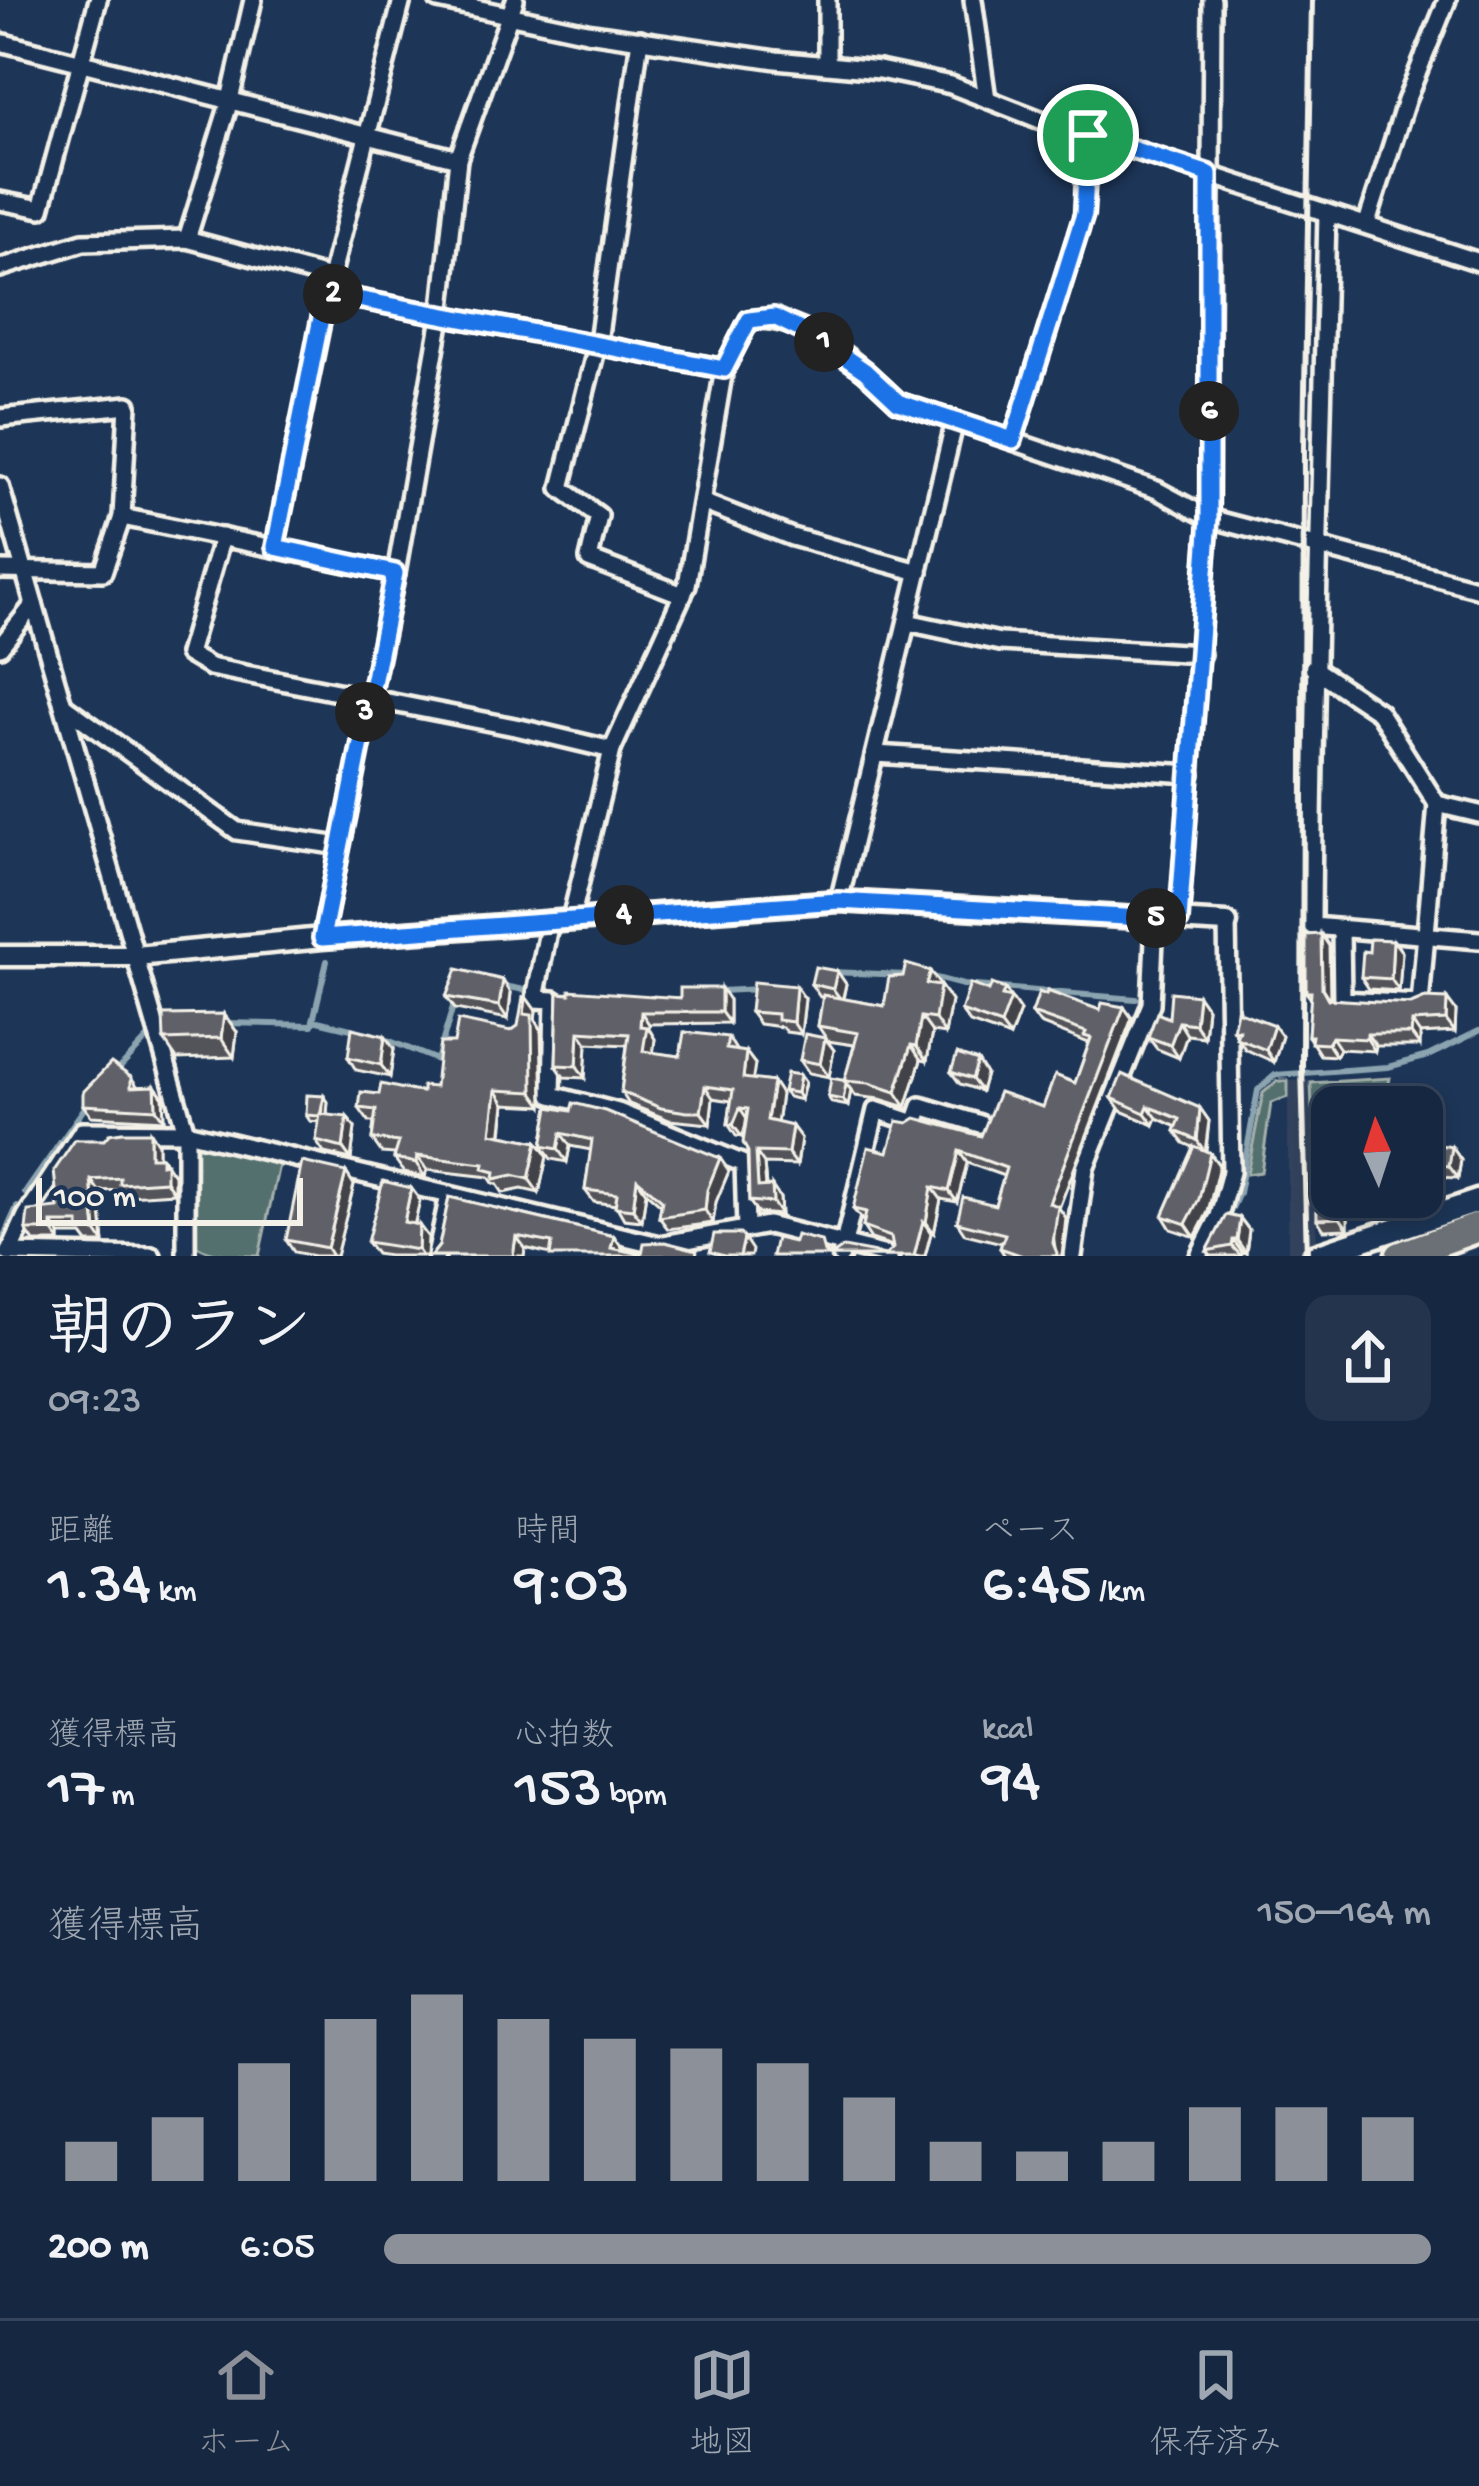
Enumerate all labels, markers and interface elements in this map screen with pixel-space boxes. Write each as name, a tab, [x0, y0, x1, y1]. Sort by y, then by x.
pin	[1037, 84, 1139, 186]
icon: arrive	[1055, 102, 1121, 168]
pin: 2	[303, 264, 363, 324]
text: 2	[325, 275, 341, 313]
pin: 1	[794, 312, 854, 372]
text: 1	[817, 323, 831, 361]
pin: 6	[1179, 381, 1239, 441]
text: 6	[1201, 392, 1217, 430]
pin: 3	[335, 682, 395, 742]
text: 3	[356, 693, 374, 731]
pin: 4	[594, 885, 654, 945]
pin: 5	[1126, 888, 1186, 948]
text: 4	[616, 896, 632, 934]
text: 5	[1147, 899, 1165, 937]
north arrow	[1311, 1086, 1443, 1218]
map controls	[1311, 1086, 1443, 1218]
scale bar	[36, 1172, 303, 1225]
text: 100 m	[54, 1180, 136, 1218]
button: share	[1305, 1295, 1431, 1421]
text: 朝のラン	[48, 1296, 312, 1374]
text: 09:23	[48, 1380, 141, 1426]
text: 距離	[48, 1515, 114, 1553]
text: 時間	[515, 1515, 581, 1553]
text: ペース	[982, 1515, 1079, 1553]
text: 1.34	[48, 1553, 151, 1623]
text: 9:03	[515, 1553, 629, 1623]
text: 6:45	[982, 1553, 1091, 1623]
text: km	[151, 1574, 197, 1612]
text: /km	[1091, 1574, 1145, 1612]
text: kcal	[982, 1712, 1034, 1750]
text: 獲得標高	[48, 1719, 180, 1757]
text: 心拍数	[515, 1719, 614, 1757]
text: 94	[982, 1750, 1040, 1820]
text: 17	[48, 1757, 103, 1827]
text: 153	[515, 1757, 602, 1827]
text: m	[103, 1778, 135, 1816]
text: bpm	[602, 1778, 667, 1816]
text: 150–164 m	[1258, 1892, 1431, 1938]
text: 獲得標高	[48, 1907, 204, 1953]
text: 200 m	[48, 2226, 148, 2272]
text: 6:05	[240, 2226, 315, 2272]
tab: ホーム	[197, 2342, 295, 2465]
tab: 地図	[689, 2342, 755, 2465]
tab: 保存済み	[1150, 2342, 1282, 2465]

